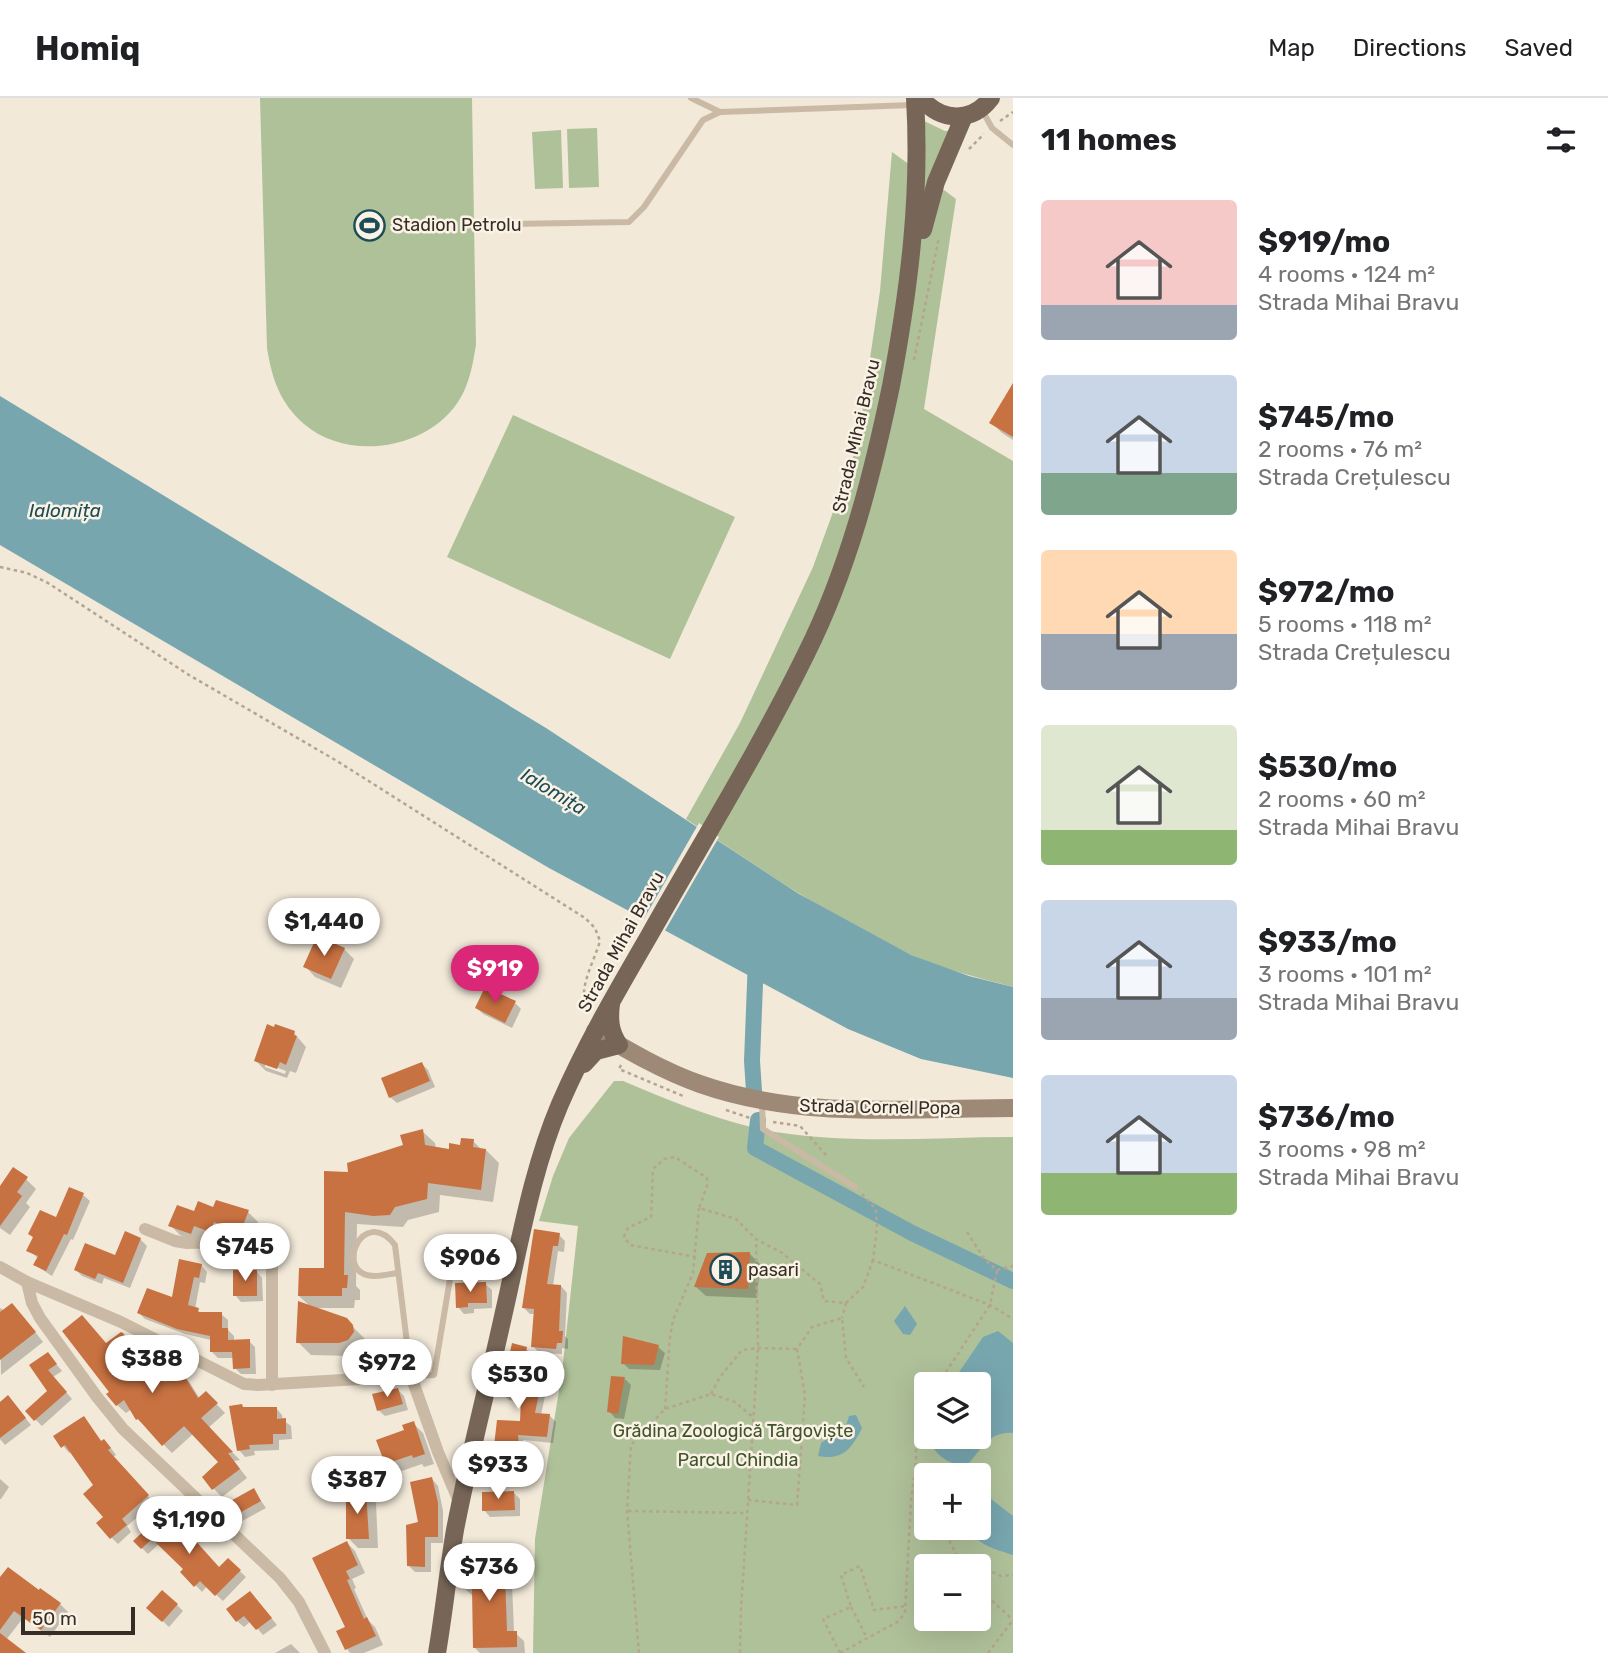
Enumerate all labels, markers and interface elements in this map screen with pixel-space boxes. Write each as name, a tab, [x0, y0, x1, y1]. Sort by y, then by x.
text: Homiq	[35, 29, 140, 68]
text: Map	[1268, 34, 1315, 62]
text: Directions	[1353, 34, 1466, 62]
text: Saved	[1504, 34, 1573, 62]
icon: filters	[1542, 121, 1580, 159]
text: 11 homes	[1041, 122, 1177, 158]
sports icon: Stadion Petrolu	[352, 208, 386, 242]
place label: Stadion Petrolu	[392, 214, 522, 236]
text: $919/mo	[1258, 224, 1390, 260]
icon: home	[1097, 228, 1181, 312]
text: 4 rooms · 124 m²	[1258, 260, 1435, 288]
text: Strada Mihai Bravu	[1258, 288, 1459, 316]
street label: Strada Mihai Bravu	[828, 357, 884, 515]
text: $745/mo	[1258, 399, 1394, 435]
icon: home	[1097, 403, 1181, 487]
text: 2 rooms · 76 m²	[1258, 435, 1422, 463]
text: Strada Crețulescu	[1258, 463, 1451, 491]
water label: Ialomița	[29, 499, 101, 522]
text: $972/mo	[1258, 574, 1395, 610]
icon: home	[1097, 578, 1181, 662]
text: 5 rooms · 118 m²	[1258, 610, 1432, 638]
text: Strada Crețulescu	[1258, 638, 1451, 666]
text: $530/mo	[1258, 749, 1397, 785]
icon: home	[1097, 753, 1181, 837]
water label: Ialomița	[517, 763, 590, 820]
text: 2 rooms · 60 m²	[1258, 785, 1426, 813]
text: Strada Mihai Bravu	[1258, 813, 1459, 841]
street label: Strada Mihai Bravu	[573, 868, 669, 1016]
pin: $1,440	[267, 898, 381, 958]
text: $1,440	[284, 907, 364, 935]
text: $933/mo	[1258, 924, 1397, 960]
icon: home	[1097, 928, 1181, 1012]
pin: $919	[454, 946, 536, 1005]
text: $919	[467, 954, 523, 982]
text: 3 rooms · 101 m²	[1258, 960, 1432, 988]
text: Strada Mihai Bravu	[1258, 988, 1459, 1016]
street label: Strada Cornel Popa	[799, 1095, 961, 1119]
text: $736/mo	[1258, 1099, 1395, 1135]
icon: home	[1097, 1103, 1181, 1187]
text: 3 rooms · 98 m²	[1258, 1135, 1426, 1163]
text: Strada Mihai Bravu	[1258, 1163, 1459, 1191]
pin: $745	[204, 1224, 286, 1283]
text: $745	[216, 1232, 274, 1260]
pin: $906	[429, 1234, 511, 1294]
text: $906	[440, 1243, 500, 1271]
building icon: pasari	[708, 1253, 742, 1287]
place label: pasari	[748, 1259, 799, 1281]
pin: $388	[111, 1336, 193, 1395]
pin: $972	[346, 1340, 428, 1399]
text: $388	[121, 1344, 183, 1372]
text: $972	[358, 1348, 416, 1376]
pin: $530	[477, 1352, 559, 1411]
text: $530	[487, 1360, 549, 1388]
map controls	[914, 1372, 991, 1631]
button: layers	[914, 1372, 991, 1449]
park label: Grădina Zoologică Târgoviște	[613, 1420, 853, 1442]
pin: $933	[457, 1442, 539, 1501]
park label: Parcul Chindia	[678, 1449, 798, 1471]
text: $933	[468, 1450, 528, 1478]
pin: $387	[316, 1456, 398, 1516]
button: +	[914, 1463, 991, 1540]
text: $387	[327, 1465, 387, 1493]
pin: $1,190	[132, 1496, 246, 1556]
text: $1,190	[152, 1505, 226, 1533]
pin: $736	[448, 1544, 530, 1603]
text: $736	[460, 1552, 518, 1580]
button: −	[914, 1554, 991, 1631]
scale bar	[21, 1604, 135, 1636]
text: 50 m	[32, 1607, 77, 1630]

